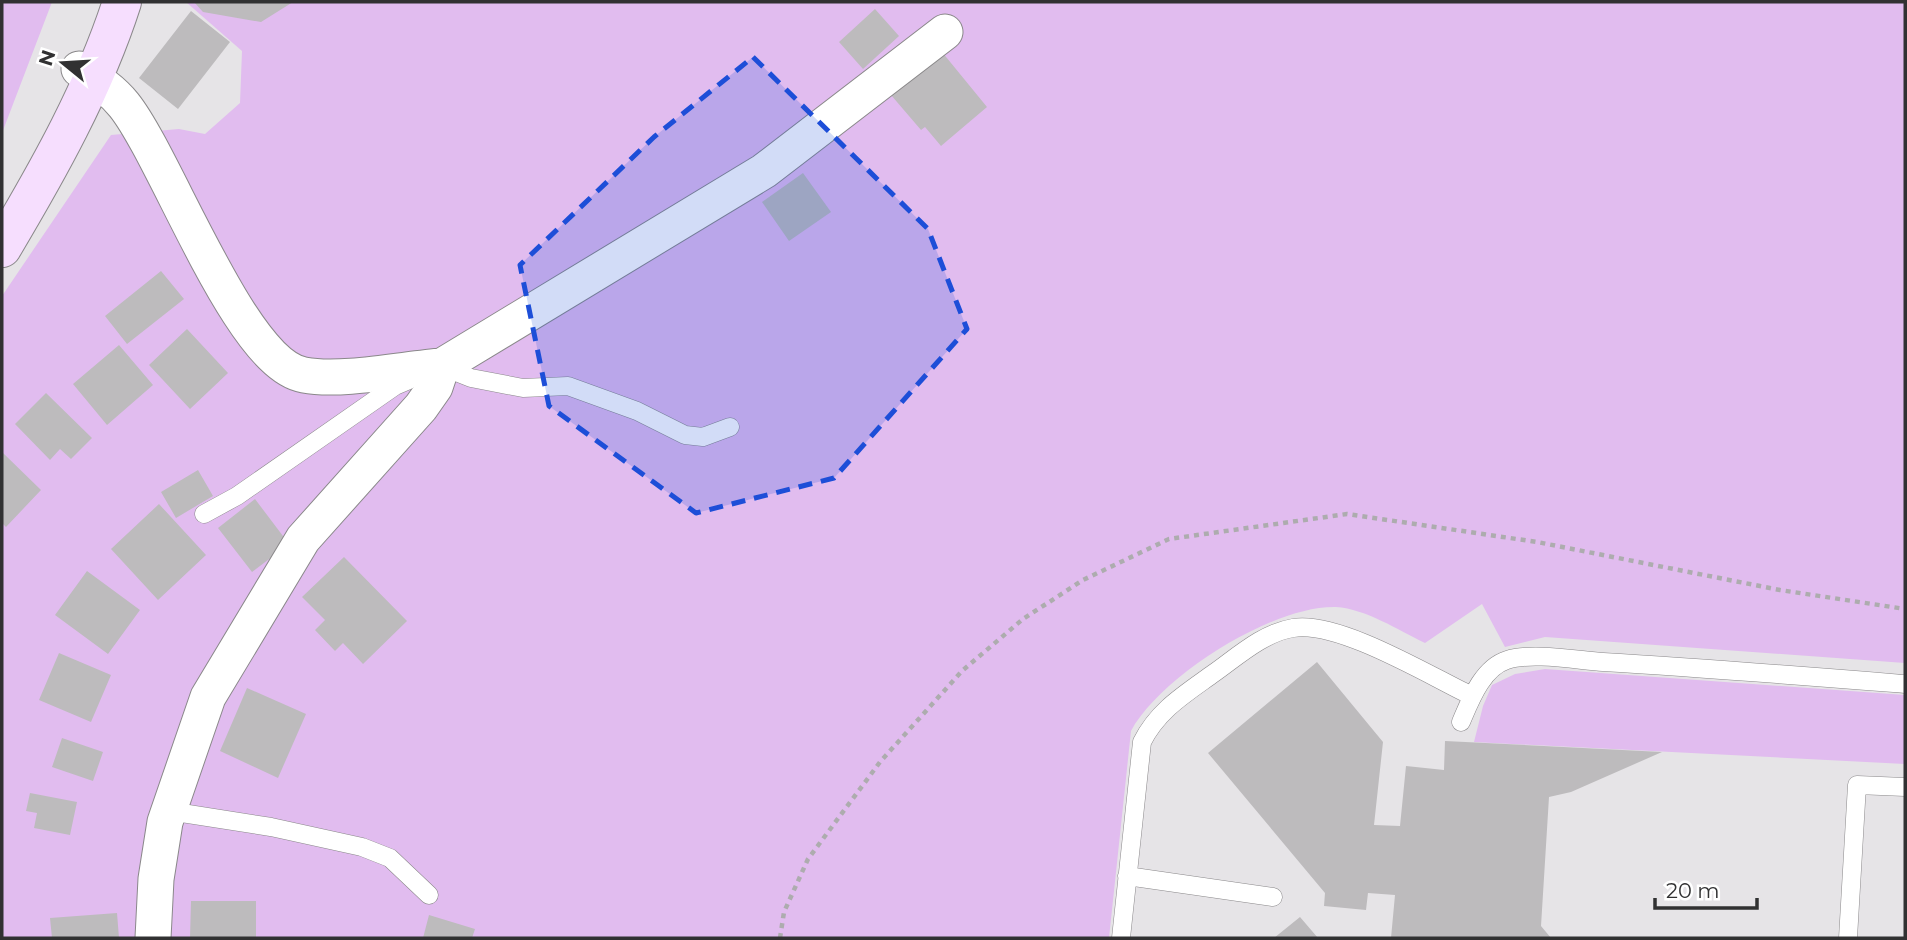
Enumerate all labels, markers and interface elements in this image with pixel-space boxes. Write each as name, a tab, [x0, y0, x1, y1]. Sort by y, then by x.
north arrow	[28, 28, 98, 98]
text: N	[34, 47, 61, 69]
scale bar	[1655, 866, 1756, 910]
text: 20 m	[1666, 878, 1720, 903]

